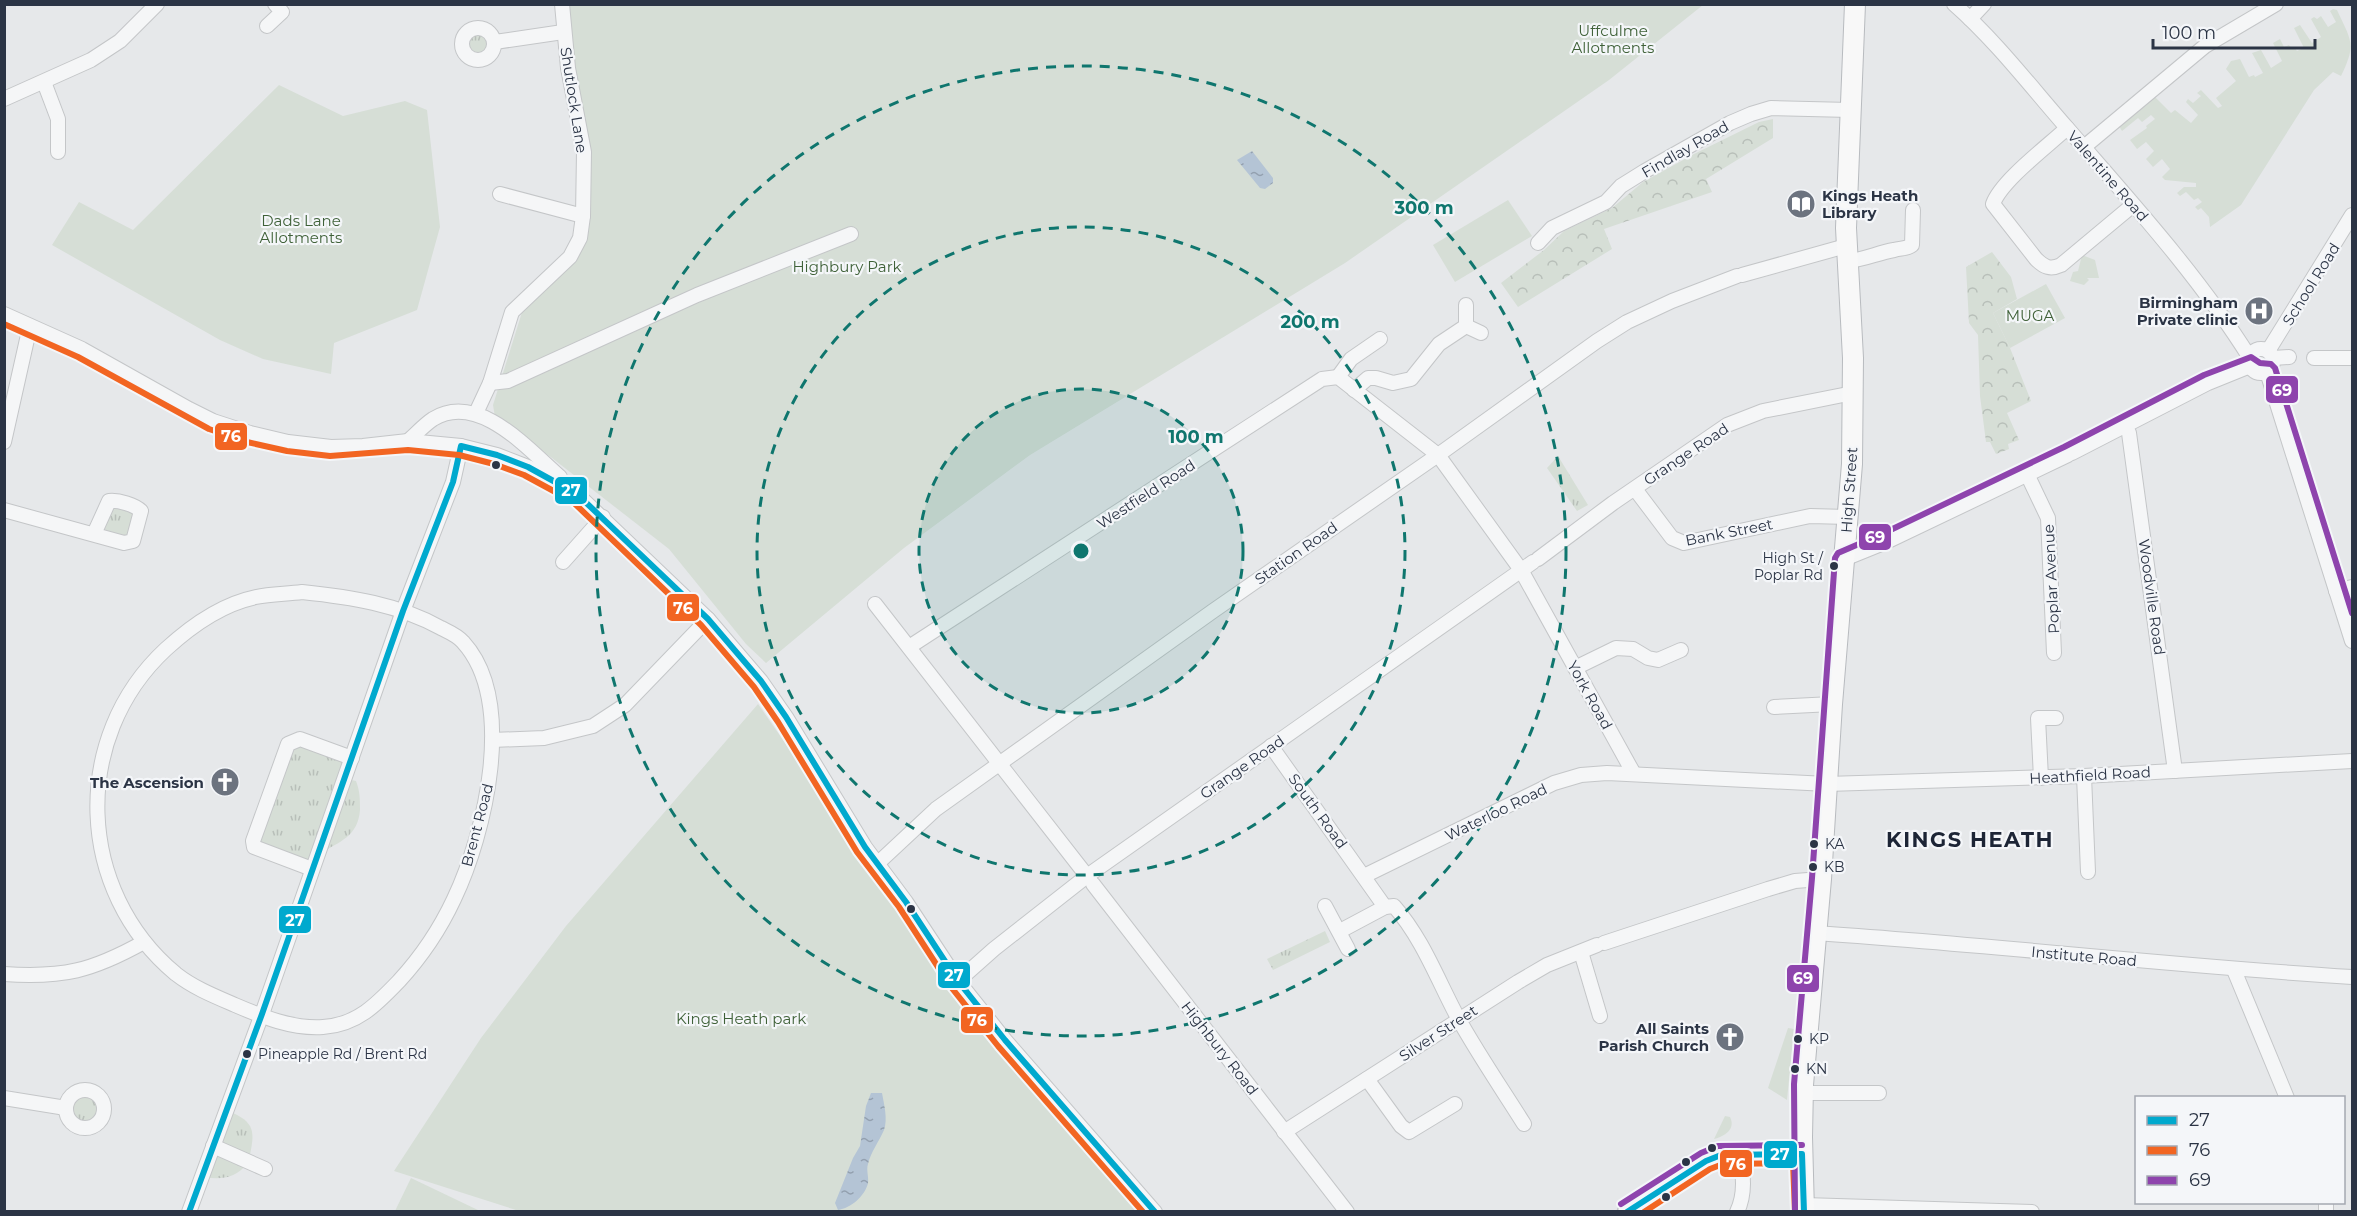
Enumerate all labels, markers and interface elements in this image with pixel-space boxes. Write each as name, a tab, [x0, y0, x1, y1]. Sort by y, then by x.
scale bar	[2153, 12, 2315, 50]
park label: Uffculme Allotments	[1572, 21, 1654, 57]
text: 100 m	[2162, 22, 2216, 44]
street label: Shutlock Lane	[556, 46, 592, 154]
street label: Findlay Road	[1638, 116, 1732, 182]
street label: Valentine Road	[2063, 127, 2153, 225]
place label: Kings Heath Library	[1822, 186, 1918, 222]
library icon: Kings Heath Library	[1785, 188, 1817, 220]
text: 300 m	[1393, 197, 1454, 219]
park label: Dads Lane Allotments	[260, 211, 342, 247]
street label: School Road	[2278, 239, 2344, 329]
park label: Highbury Park	[792, 257, 902, 276]
place label: Birmingham Private clinic	[2137, 293, 2238, 329]
hospital icon: Birmingham Private clinic	[2243, 295, 2275, 327]
park label: MUGA	[2006, 306, 2055, 325]
text: 200 m	[1280, 311, 1340, 333]
line badge: 69	[2265, 375, 2299, 404]
text: 69	[2272, 381, 2292, 400]
street label: Grange Road	[1640, 419, 1732, 489]
line badge: 76	[214, 422, 248, 451]
text: 100 m	[1168, 426, 1224, 448]
text: 76	[221, 427, 241, 446]
street label: High Street	[1837, 446, 1861, 534]
street label: Westfield Road	[1093, 455, 1199, 533]
unlabelled marker	[490, 459, 502, 471]
line badge: 27	[554, 476, 588, 505]
text: 27	[561, 481, 581, 500]
street label: Bank Street	[1684, 514, 1774, 550]
street label: Station Road	[1251, 517, 1341, 589]
line badge: 69	[1858, 523, 1892, 551]
street label: Poplar Avenue	[2039, 524, 2063, 634]
text: 69	[1865, 528, 1885, 547]
street label: Woodville Road	[2134, 538, 2170, 656]
centre of rings	[1071, 541, 1091, 561]
place label: High St / Poplar Rd	[1754, 549, 1824, 584]
marker: High St / Poplar Rd	[1828, 560, 1840, 572]
line badge: 76	[666, 593, 700, 622]
text: 76	[673, 599, 693, 618]
street label: York Road	[1563, 657, 1617, 733]
street label: Grange Road	[1196, 731, 1288, 803]
street label: Heathfield Road	[2029, 762, 2151, 788]
church icon: The Ascension	[209, 766, 241, 798]
street label: South Road	[1284, 770, 1352, 852]
place label: The Ascension	[90, 773, 204, 792]
street label: Waterloo Road	[1442, 779, 1550, 845]
street label: Brent Road	[457, 781, 497, 869]
district label: KINGS HEATH	[1886, 827, 2054, 852]
place label: KA	[1825, 835, 1846, 853]
marker: KA	[1808, 838, 1820, 850]
place label: KB	[1824, 858, 1845, 876]
marker: KB	[1807, 861, 1819, 873]
unlabelled marker	[905, 903, 917, 915]
line badge: 27	[278, 905, 312, 934]
text: 27	[285, 911, 305, 930]
street label: Institute Road	[2030, 942, 2138, 970]
line badge: 27	[937, 961, 971, 989]
line badge: 69	[1786, 964, 1820, 993]
text: 27	[944, 966, 964, 985]
text: 69	[1793, 969, 1813, 988]
street label: Highbury Road	[1177, 997, 1263, 1099]
street label: Silver Street	[1395, 1001, 1481, 1065]
line badge: 76	[960, 1006, 994, 1034]
park label: Kings Heath park	[676, 1009, 806, 1028]
text: 76	[967, 1011, 987, 1030]
place label: All Saints Parish Church	[1598, 1019, 1709, 1055]
church icon: All Saints Parish Church	[1714, 1021, 1746, 1053]
place label: KP	[1809, 1030, 1829, 1048]
marker: KP	[1792, 1033, 1804, 1045]
place label: Pineapple Rd / Brent Rd	[258, 1045, 427, 1063]
marker: Pineapple Rd / Brent Rd	[241, 1048, 253, 1060]
place label: KN	[1806, 1060, 1827, 1078]
marker: KN	[1789, 1063, 1801, 1075]
legend	[2135, 1096, 2345, 1204]
text: 27	[2189, 1109, 2210, 1131]
text: 76	[2189, 1139, 2210, 1161]
line badge: 27	[1763, 1140, 1798, 1169]
unlabelled marker	[1706, 1142, 1718, 1154]
text: 27	[1770, 1145, 1790, 1164]
line badge: 76	[1719, 1149, 1753, 1178]
text: 76	[1726, 1155, 1746, 1174]
unlabelled marker	[1680, 1156, 1692, 1168]
text: 69	[2189, 1169, 2211, 1191]
unlabelled marker	[1660, 1191, 1672, 1203]

